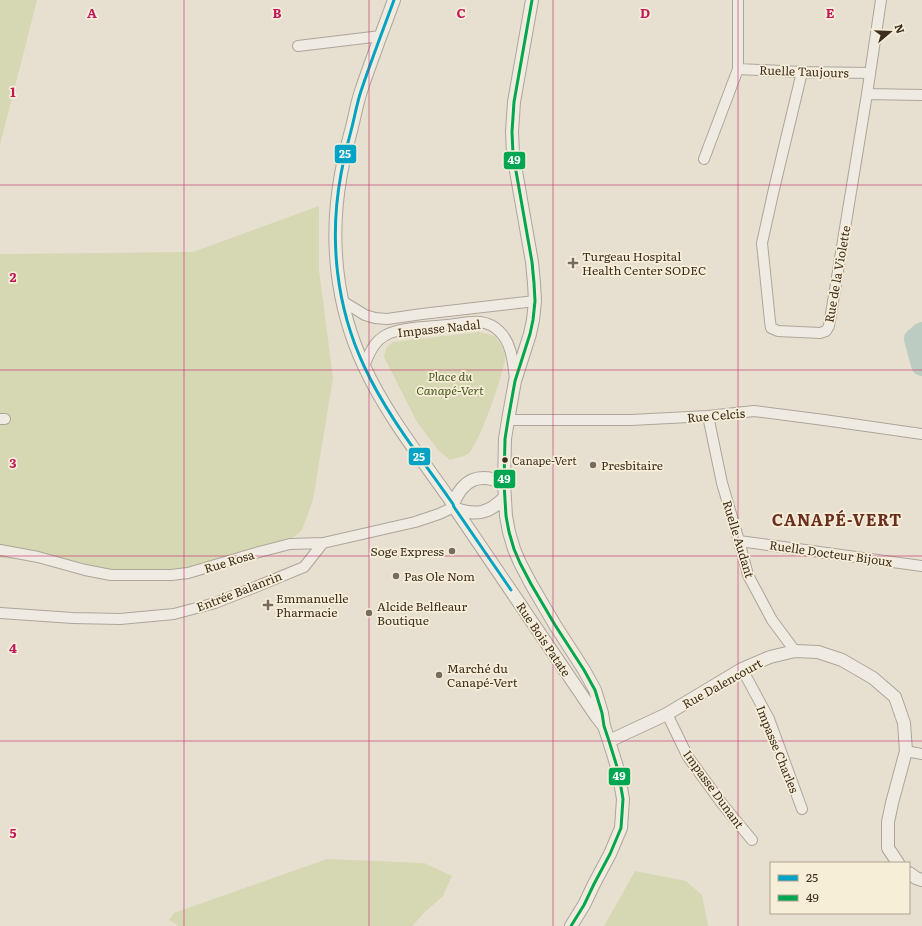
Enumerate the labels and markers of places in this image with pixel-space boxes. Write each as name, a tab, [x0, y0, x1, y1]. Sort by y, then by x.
place label: Turgeau Hospital Health Center SODEC	[582, 247, 706, 279]
marker: Turgeau Hospital Health Center SODEC	[567, 257, 579, 269]
place label: Canape-Vert	[512, 452, 577, 468]
marker: Canape-Vert	[500, 455, 510, 465]
place label: Presbitaire	[601, 456, 663, 474]
marker: Presbitaire	[588, 460, 598, 470]
place label: Soge Express	[371, 542, 445, 560]
marker: Soge Express	[447, 546, 457, 556]
place label: Pas Ole Nom	[404, 567, 475, 585]
marker: Pas Ole Nom	[391, 571, 401, 581]
place label: Emmanuelle Pharmacie	[276, 589, 349, 621]
place label: Alcide Belfleaur Boutique	[377, 597, 467, 629]
marker: Emmanuelle Pharmacie	[263, 600, 273, 610]
marker: Alcide Belfleaur Boutique	[364, 608, 374, 618]
place label: Marché du Canapé-Vert	[447, 659, 518, 691]
marker: Marché du Canapé-Vert	[434, 670, 444, 680]

